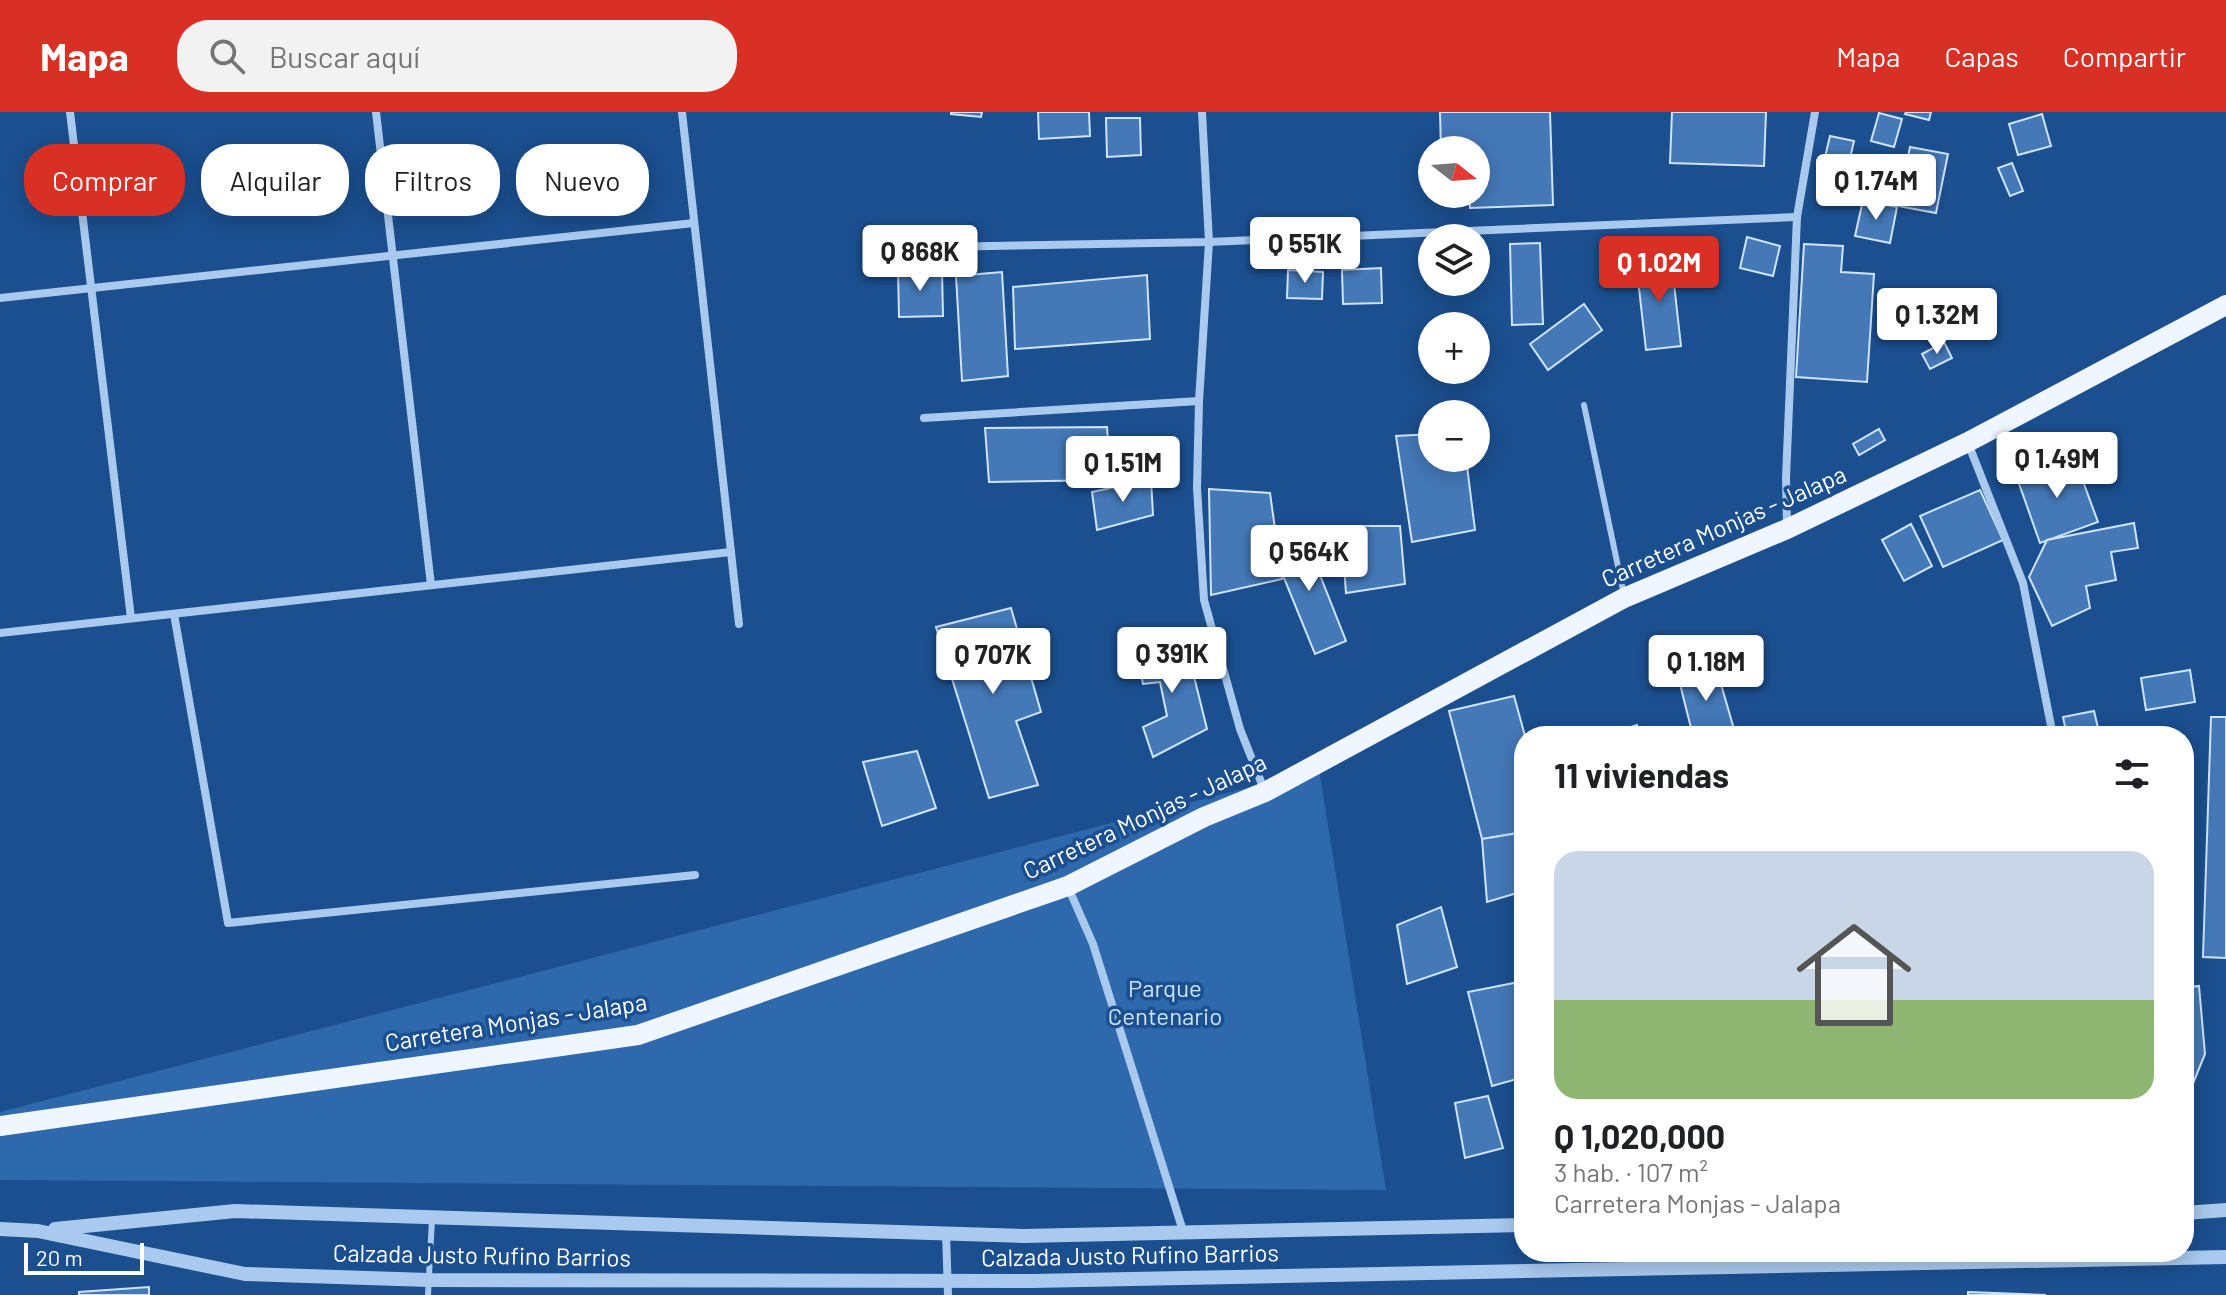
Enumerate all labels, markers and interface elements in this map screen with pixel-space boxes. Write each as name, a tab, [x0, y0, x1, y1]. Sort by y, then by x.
search box	[177, 20, 737, 92]
text: Mapa	[40, 33, 129, 79]
icon: search	[205, 34, 249, 78]
text: Buscar aquí	[269, 38, 420, 74]
text: Mapa	[1836, 39, 1900, 73]
text: Capas	[1944, 39, 2019, 73]
text: Compartir	[2063, 39, 2186, 73]
north arrow	[1418, 136, 1490, 208]
map controls	[1418, 136, 1490, 472]
chip: Comprar	[24, 144, 185, 216]
chip: Alquilar	[201, 144, 349, 216]
chip: Filtros	[365, 144, 500, 216]
chip: Nuevo	[516, 144, 649, 216]
pin: Q 1.74M	[1802, 154, 1950, 222]
text: Q 1.74M	[1834, 164, 1918, 195]
pin: Q 551K	[1240, 217, 1370, 285]
button: layers	[1418, 224, 1490, 296]
pin: Q 868K	[855, 225, 985, 293]
text: Q 551K	[1268, 227, 1342, 258]
text: Q 868K	[881, 235, 960, 266]
pin: Q 1.02M	[1585, 236, 1733, 304]
text: Q 1.02M	[1617, 246, 1701, 277]
pin: Q 1.32M	[1863, 288, 2011, 356]
text: Q 1.32M	[1895, 298, 1979, 329]
button: +	[1418, 312, 1490, 384]
button: −	[1418, 400, 1490, 472]
pin: Q 1.49M	[1983, 432, 2131, 500]
pin: Q 1.51M	[1049, 436, 1197, 504]
text: Q 1.49M	[2015, 442, 2099, 473]
text: Q 1.51M	[1084, 446, 1162, 477]
street label: Carretera Monjas - Jalapa	[1596, 459, 1850, 593]
pin: Q 564K	[1244, 525, 1374, 593]
text: Q 564K	[1269, 535, 1349, 566]
pin: Q 391K	[1107, 627, 1237, 695]
pin: Q 707K	[928, 628, 1058, 696]
pin: Q 1.18M	[1632, 635, 1780, 703]
text: Q 391K	[1135, 637, 1209, 668]
text: Q 707K	[954, 638, 1032, 669]
text: Q 1.18M	[1667, 645, 1745, 676]
street label: Carretera Monjas - Jalapa	[1018, 747, 1271, 885]
icon: filters	[2110, 752, 2154, 796]
text: 11 viviendas	[1554, 754, 1729, 795]
icon: home	[1782, 903, 1926, 1047]
park label: Parque Centenario	[1108, 973, 1222, 1030]
street label: Carretera Monjas - Jalapa	[383, 986, 649, 1057]
text: Q 1,020,000	[1554, 1115, 1725, 1156]
text: 3 hab. · 107 m²	[1554, 1156, 1708, 1187]
text: Carretera Monjas - Jalapa	[1554, 1187, 1841, 1218]
street label: Calzada Justo Rufino Barrios	[333, 1237, 631, 1272]
street label: Calzada Justo Rufino Barrios	[981, 1237, 1279, 1272]
scale bar	[24, 1239, 144, 1275]
text: 20 m	[36, 1244, 83, 1270]

